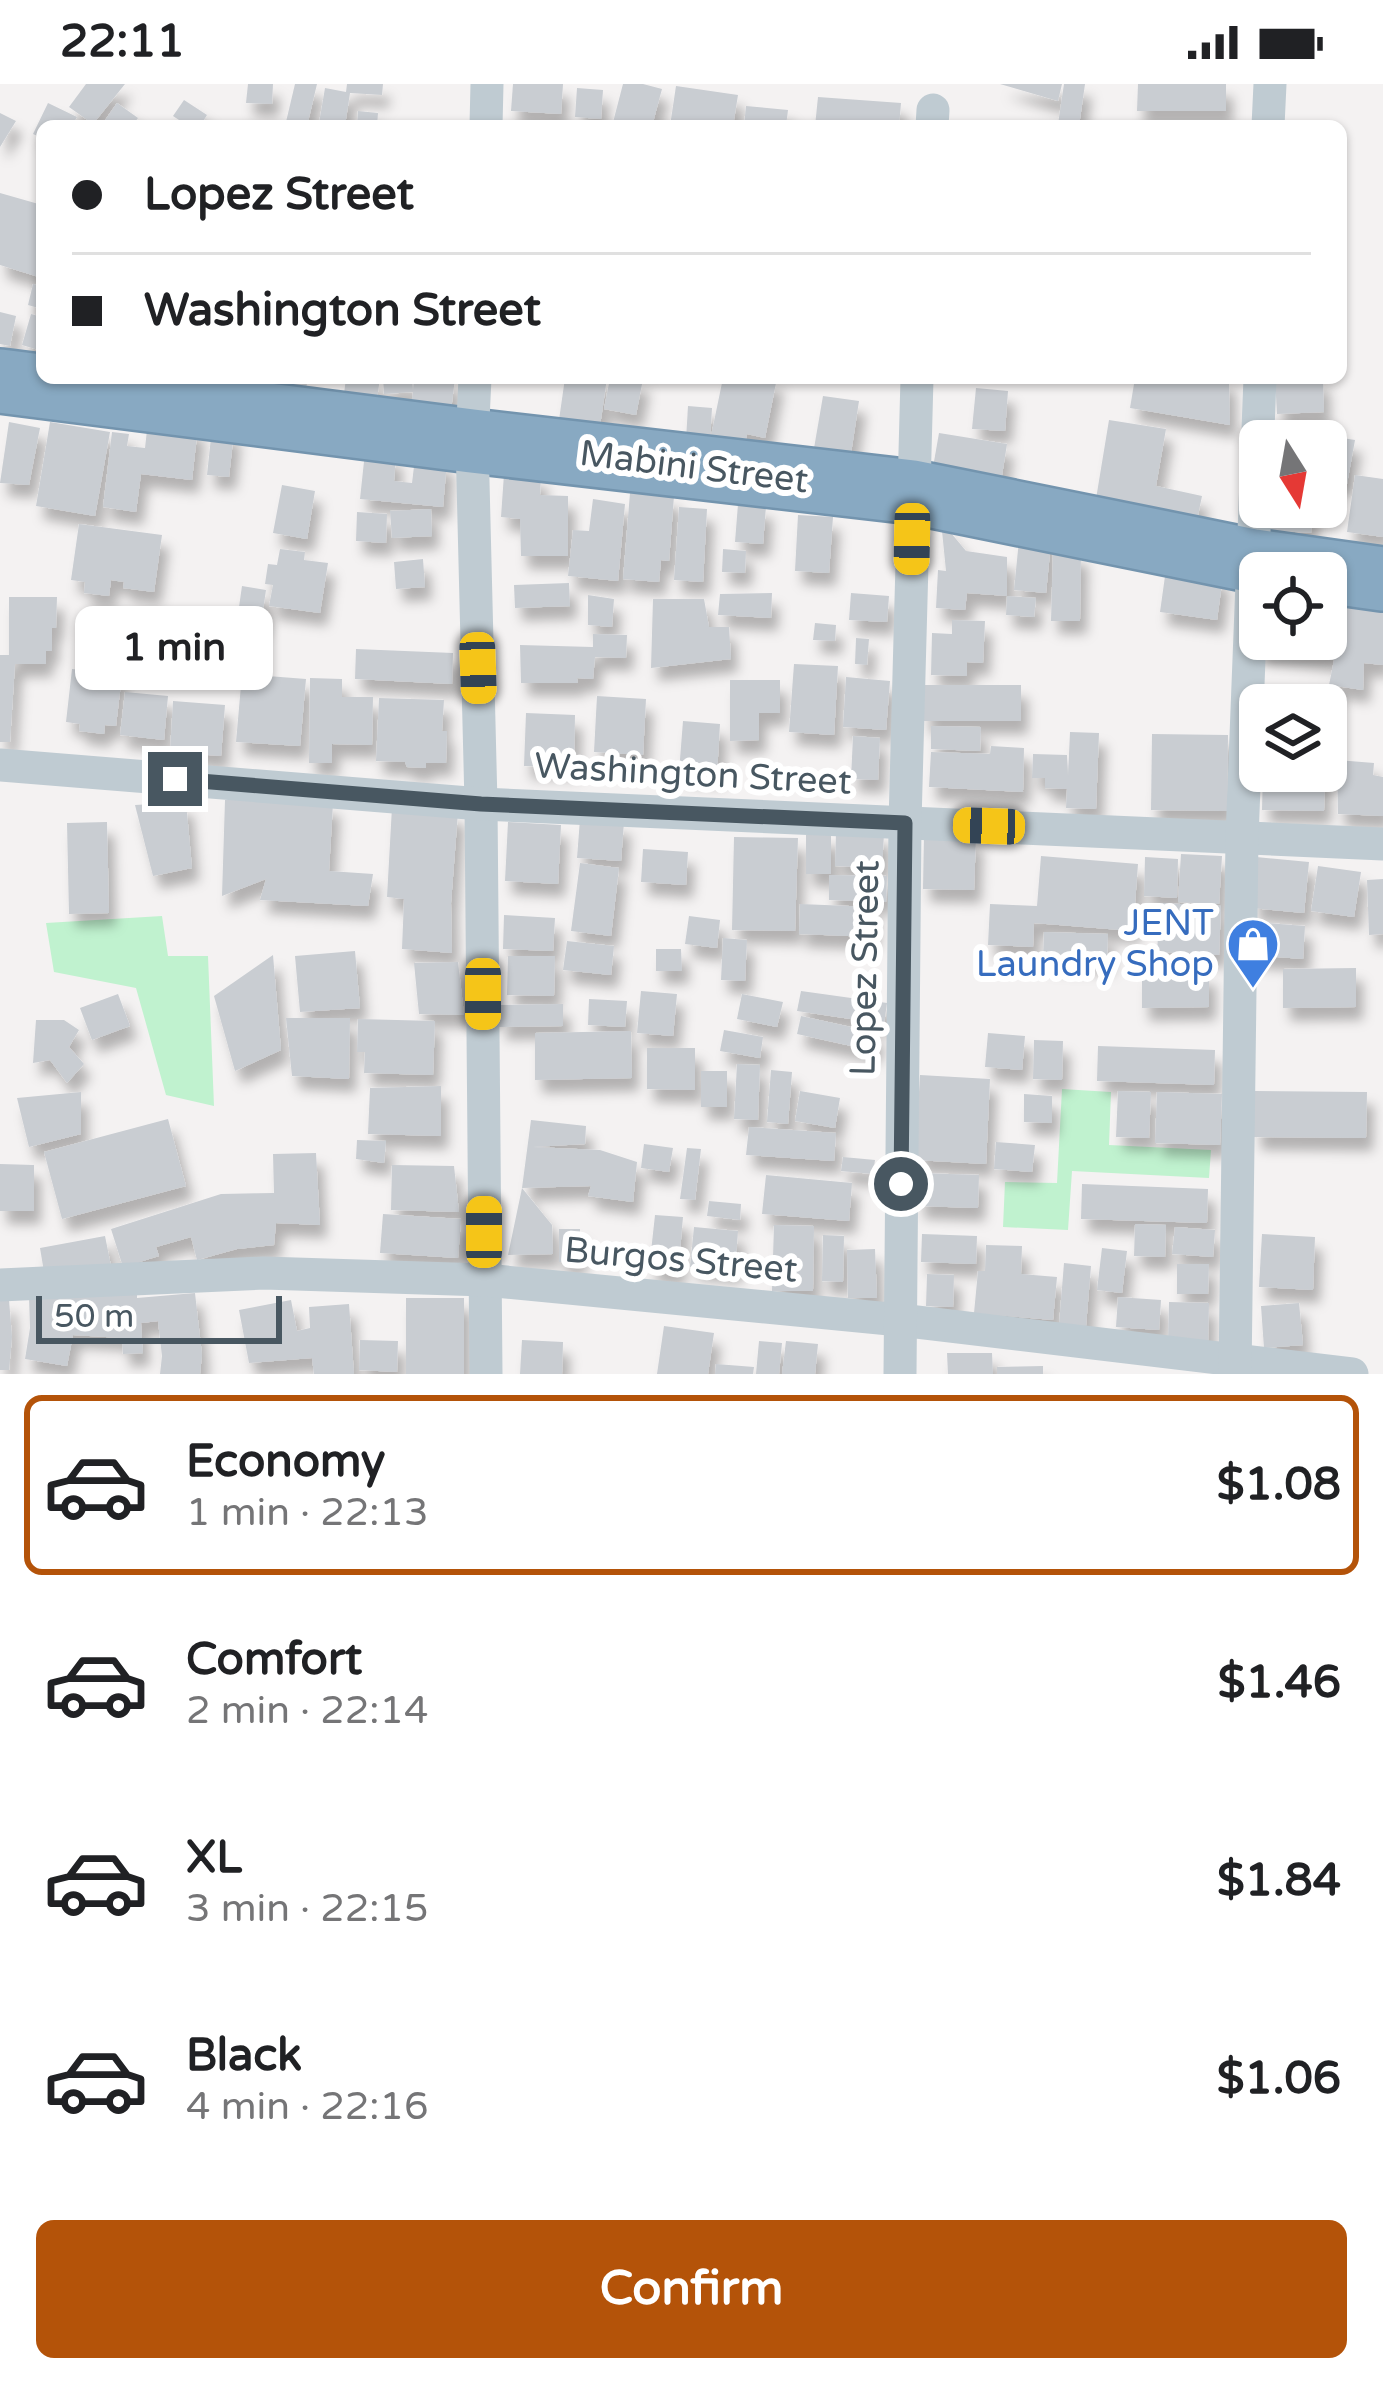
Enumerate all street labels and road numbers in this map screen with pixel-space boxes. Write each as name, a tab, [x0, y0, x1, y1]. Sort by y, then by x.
street label: Mabini Street	[577, 432, 811, 502]
street label: Washington Street	[533, 744, 853, 804]
street label: Lopez Street	[842, 860, 888, 1076]
street label: Burgos Street	[563, 1228, 799, 1292]

